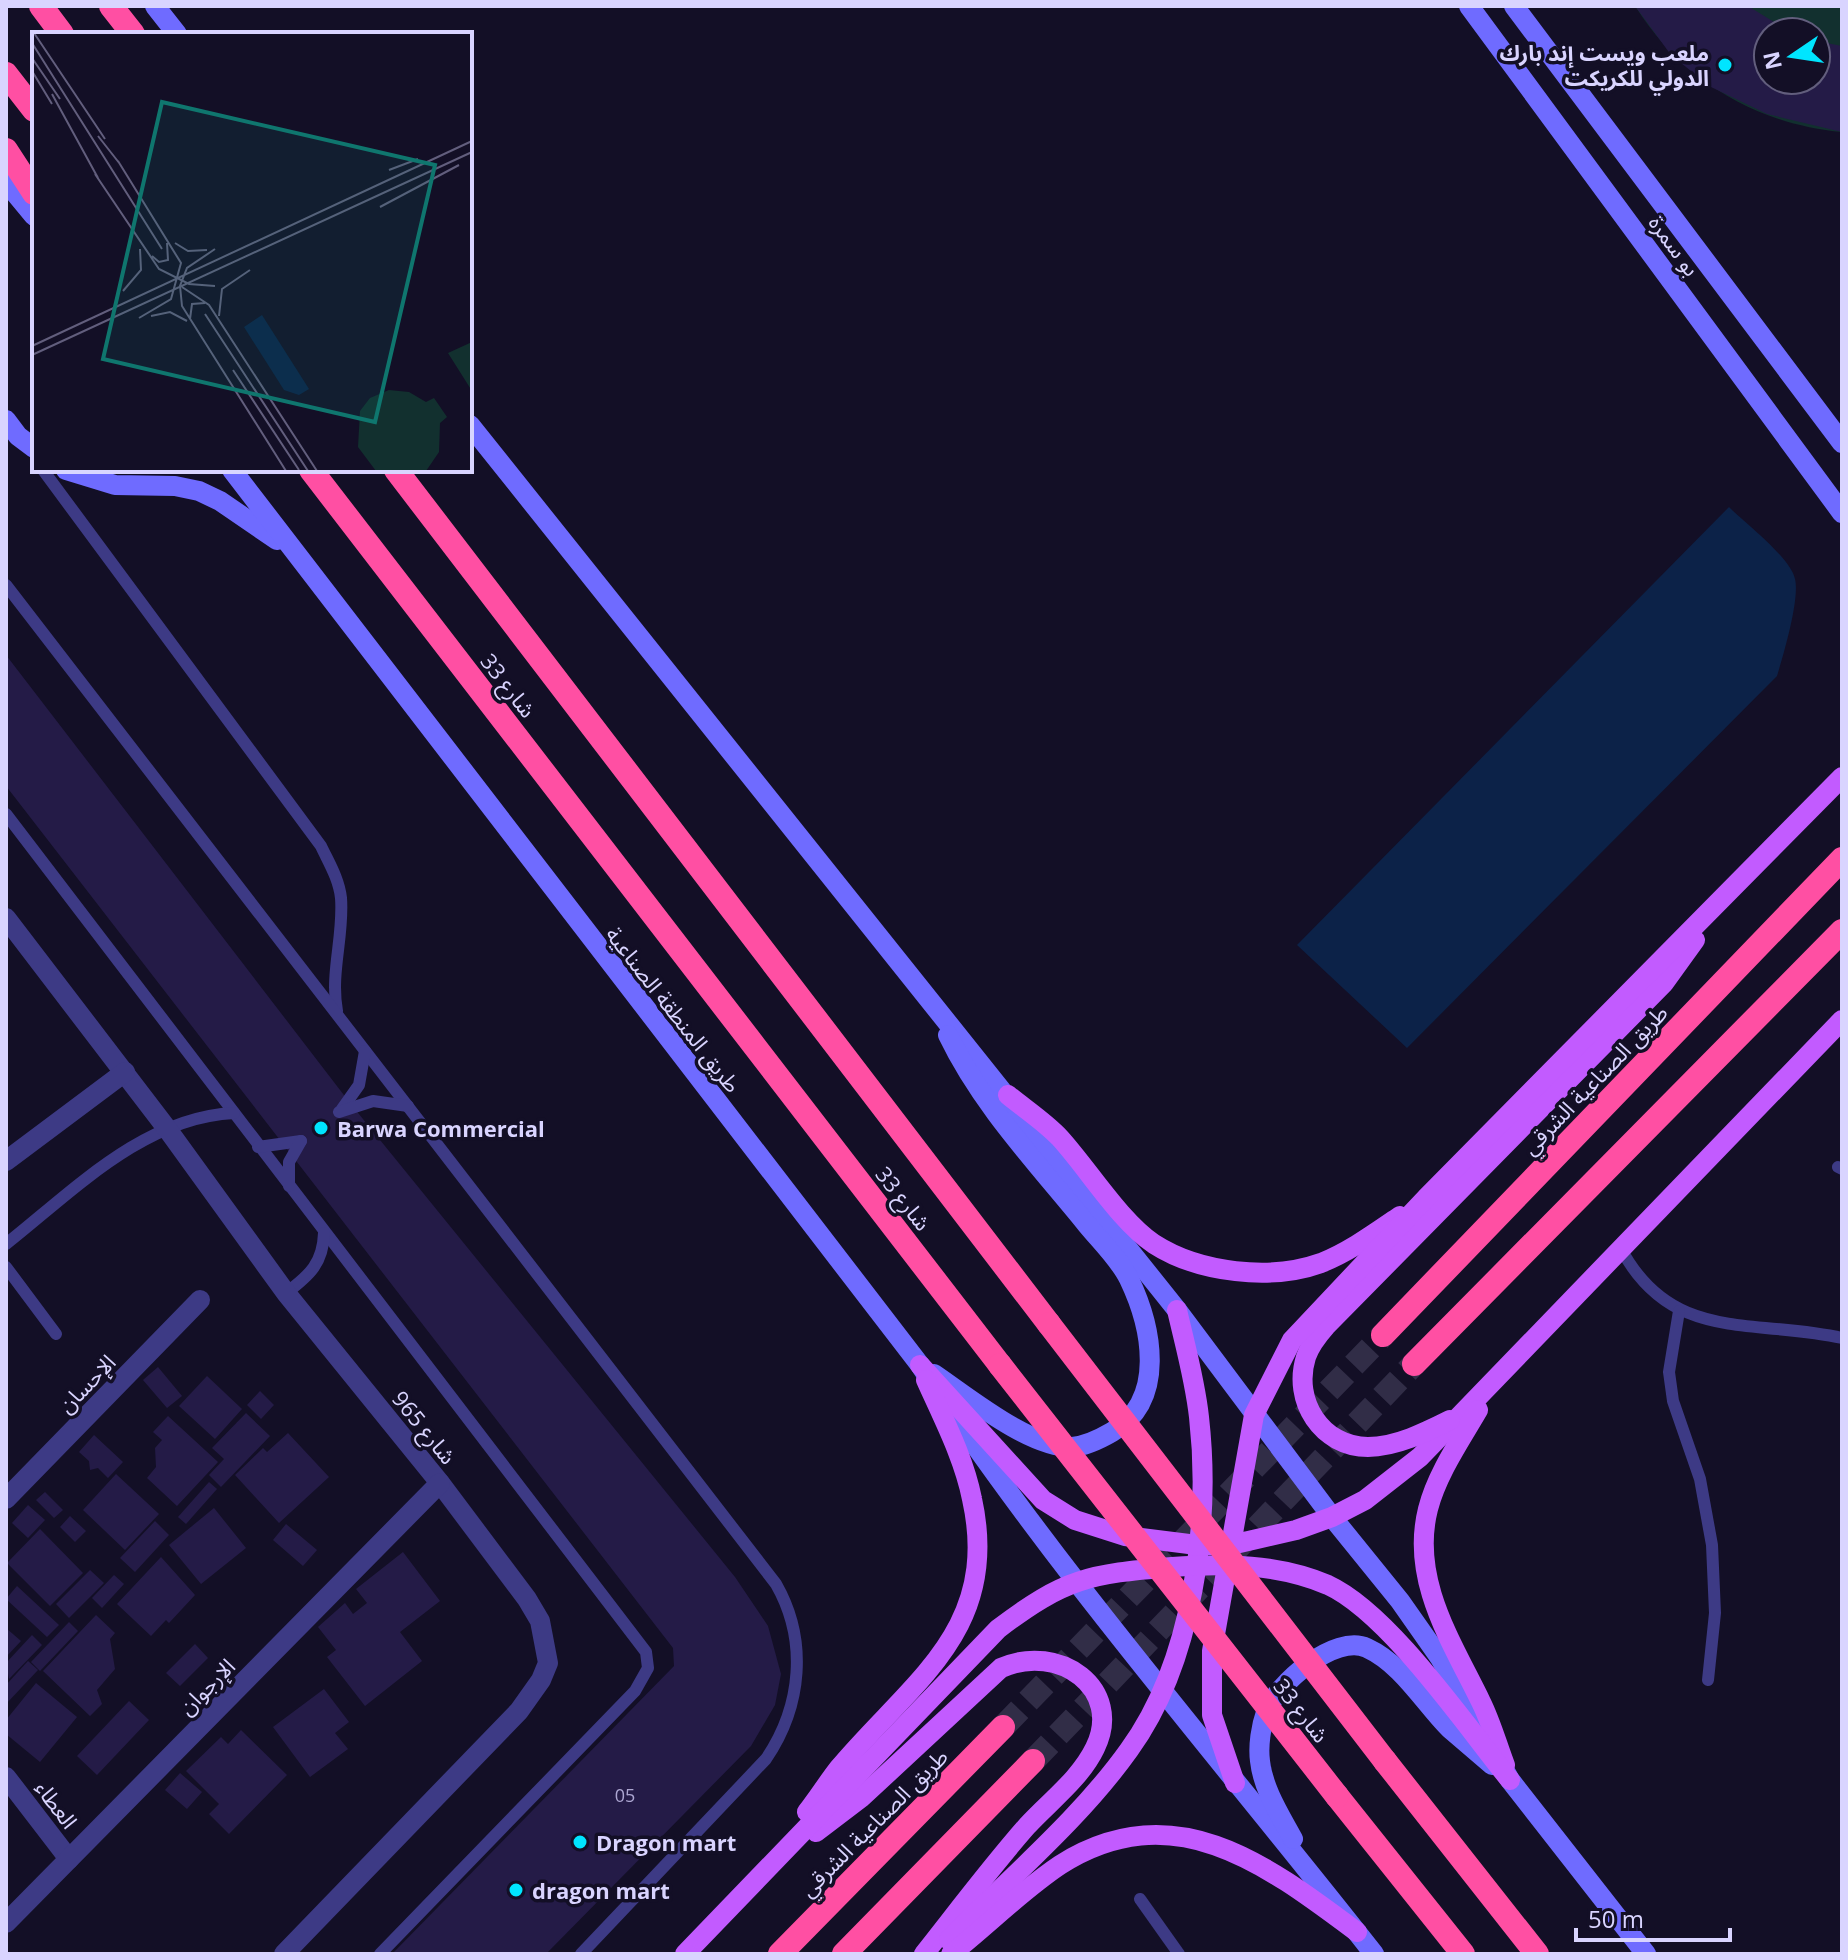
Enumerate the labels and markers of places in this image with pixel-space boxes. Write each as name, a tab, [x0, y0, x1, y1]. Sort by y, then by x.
place label: ملعب ويست إند بارك الدولي للكريكت	[1499, 37, 1709, 96]
marker: ملعب ويست إند بارك الدولي للكريكت	[1716, 56, 1734, 74]
place label: Barwa Commercial	[337, 1113, 545, 1143]
marker: Barwa Commercial	[312, 1119, 330, 1137]
place label: Dragon mart	[596, 1827, 736, 1857]
marker: Dragon mart	[571, 1833, 589, 1851]
place label: dragon mart	[532, 1875, 670, 1905]
marker: dragon mart	[507, 1881, 525, 1899]

